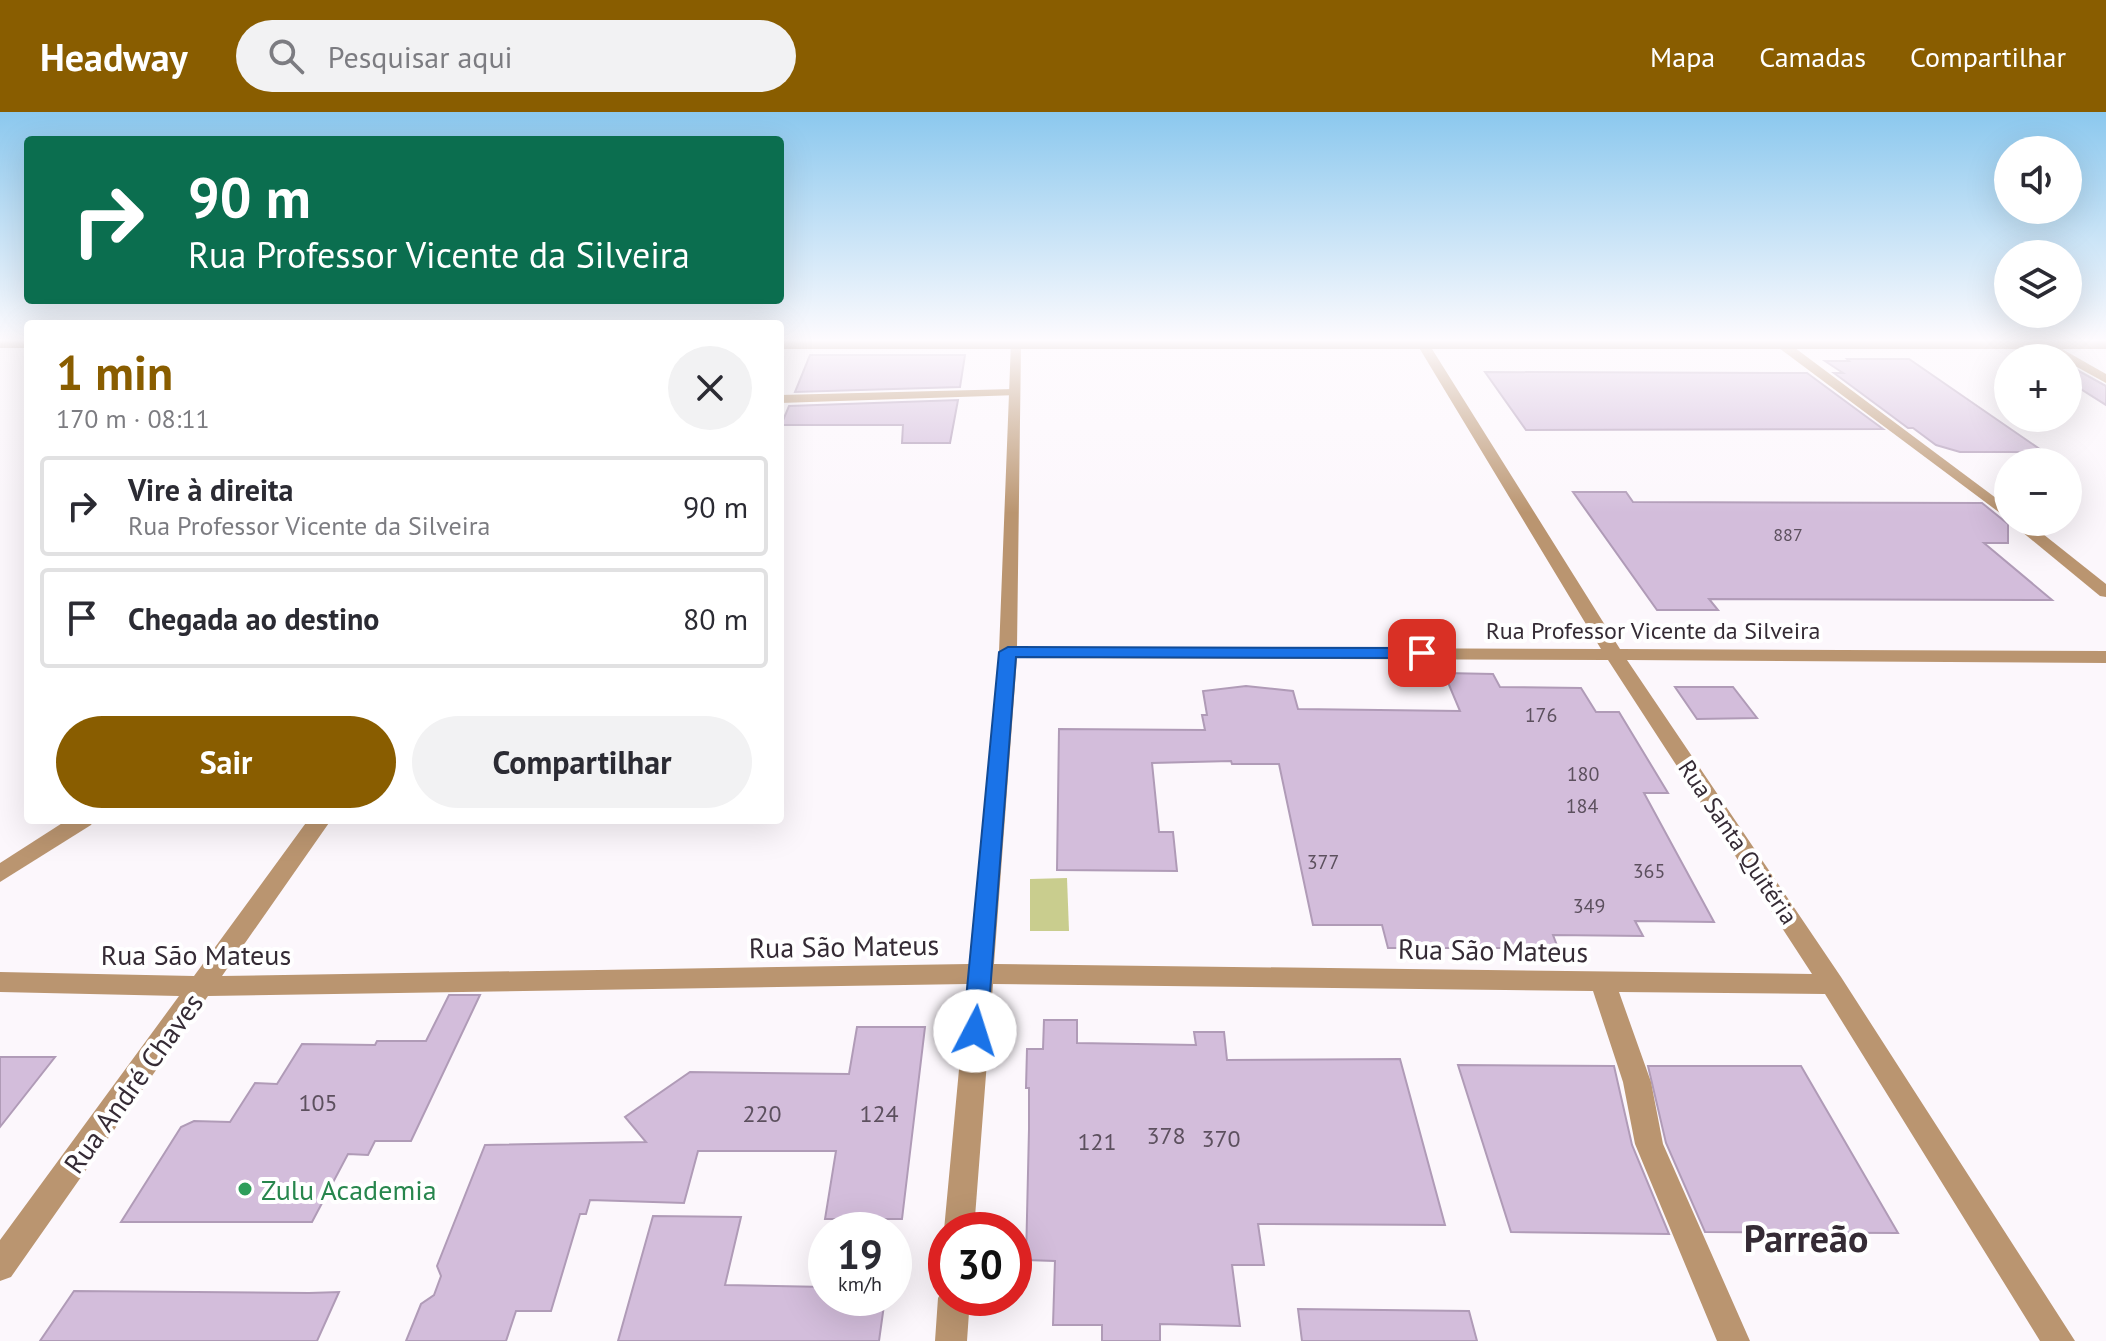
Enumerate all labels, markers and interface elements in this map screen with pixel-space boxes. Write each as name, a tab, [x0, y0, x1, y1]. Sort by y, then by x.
search box	[236, 20, 796, 92]
text: Headway	[40, 32, 188, 81]
icon: search	[264, 34, 308, 78]
text: Pesquisar aqui	[328, 37, 513, 76]
text: Mapa	[1650, 38, 1715, 75]
text: Camadas	[1759, 38, 1866, 75]
text: Compartilhar	[1910, 38, 2066, 75]
map controls	[1994, 136, 2082, 536]
button: sound	[1994, 136, 2082, 224]
text: 90 m	[188, 161, 311, 233]
icon: right	[56, 168, 160, 272]
text: Rua Professor Vicente da Silveira	[188, 231, 690, 278]
button: layers	[1994, 240, 2082, 328]
text: 1 min	[56, 341, 173, 403]
button: +	[1994, 344, 2082, 432]
button: close	[668, 346, 752, 430]
text: 170 m · 08:11	[56, 402, 210, 435]
button: −	[1994, 448, 2082, 536]
text: Vire à direita	[128, 470, 293, 509]
icon: right	[60, 484, 104, 528]
text: 90 m	[683, 487, 748, 526]
text: Rua Professor Vicente da Silveira	[128, 509, 491, 542]
house number: 887	[1773, 523, 1803, 546]
icon: arrive	[60, 596, 104, 640]
text: Chegada ao destino	[128, 599, 379, 638]
text: 80 m	[683, 599, 748, 638]
street label: Rua Professor Vicente da Silveira	[1486, 615, 1820, 646]
pin	[1388, 619, 1456, 687]
icon: arrive	[1400, 631, 1444, 675]
house number: 176	[1525, 702, 1557, 728]
button: Sair	[56, 716, 396, 808]
button: Compartilhar	[412, 716, 752, 808]
street label: Rua Santa Quitéria	[1672, 754, 1804, 930]
house number: 180	[1567, 761, 1599, 787]
house number: 184	[1566, 793, 1598, 819]
house number: 377	[1307, 849, 1339, 875]
house number: 365	[1633, 858, 1665, 884]
house number: 349	[1573, 893, 1605, 919]
street label: Rua São Mateus	[748, 926, 940, 966]
street label: Rua São Mateus	[1397, 930, 1589, 970]
street label: Rua São Mateus	[101, 936, 291, 973]
street label: Rua André Chaves	[55, 985, 211, 1181]
position arrow	[933, 989, 1017, 1073]
house number: 105	[298, 1087, 338, 1118]
house number: 220	[742, 1098, 782, 1129]
house number: 124	[859, 1098, 899, 1129]
house number: 378	[1146, 1120, 1186, 1151]
house number: 370	[1201, 1123, 1241, 1154]
house number: 121	[1077, 1126, 1117, 1157]
place label: Zulu Academia	[261, 1171, 437, 1208]
marker: Zulu Academia	[236, 1180, 254, 1198]
speed limit sign: 30	[928, 1212, 1032, 1316]
district label: Parreão	[1744, 1213, 1868, 1262]
text: 19	[837, 1228, 883, 1280]
text: km/h	[838, 1271, 882, 1297]

